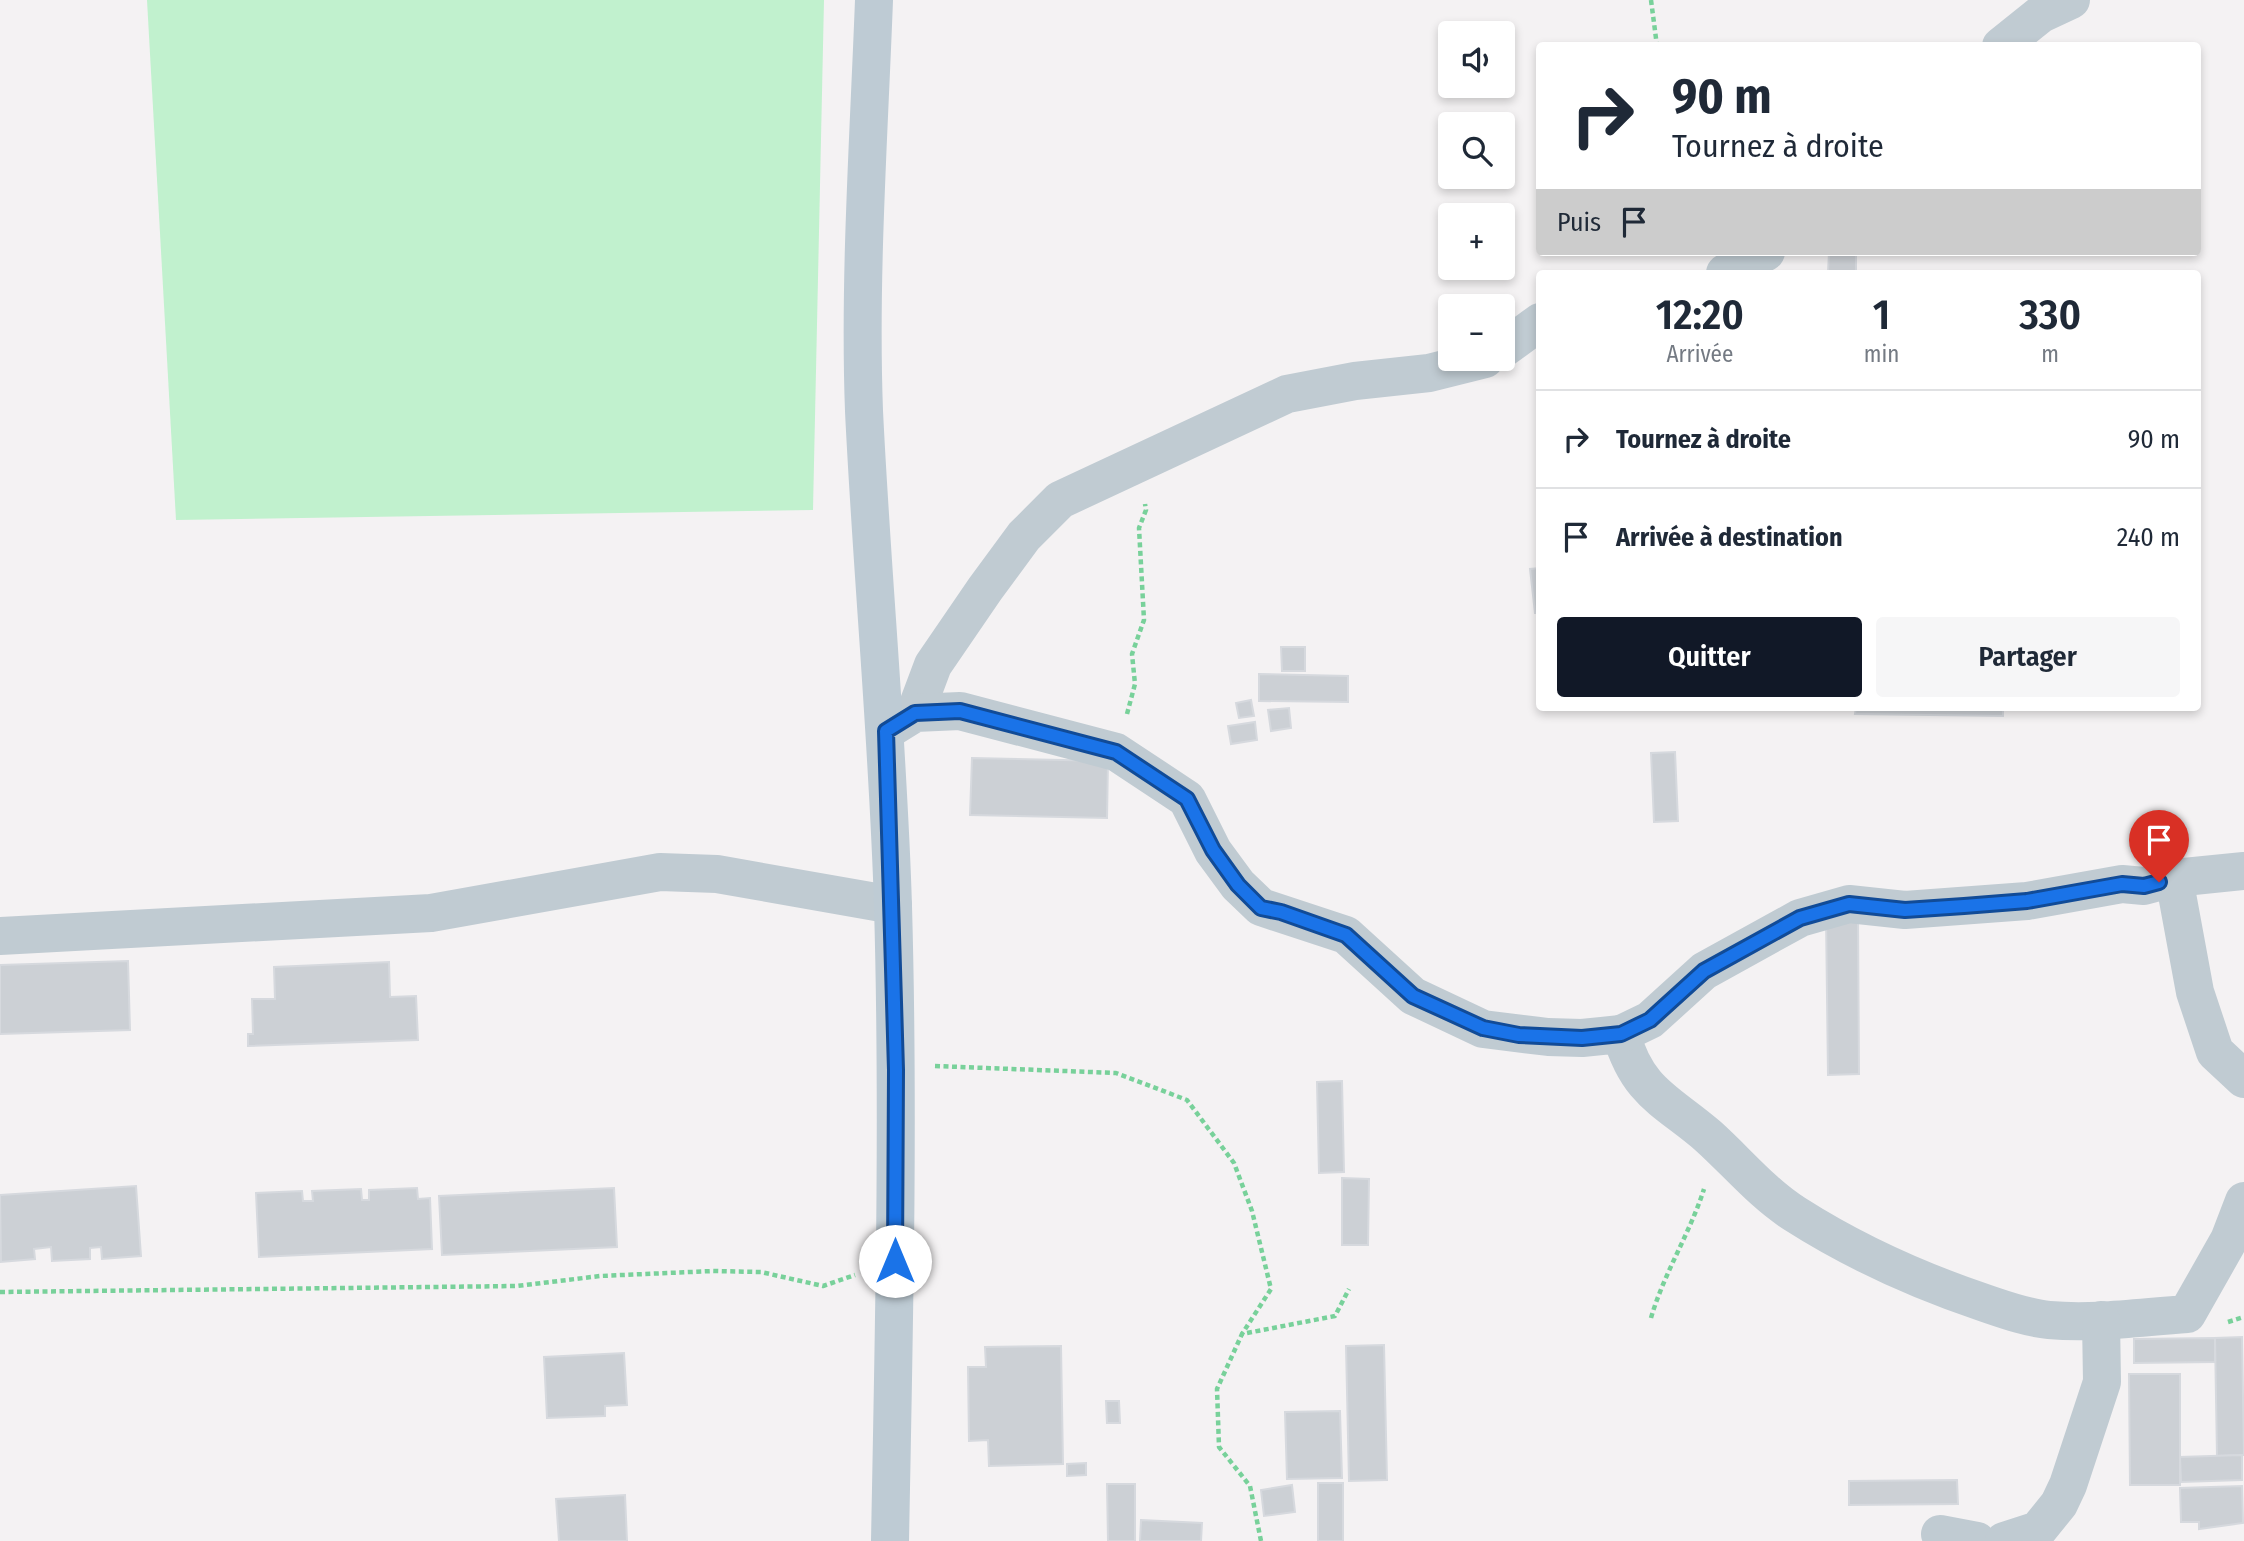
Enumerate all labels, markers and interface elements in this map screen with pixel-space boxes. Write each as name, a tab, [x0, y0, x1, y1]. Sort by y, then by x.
map controls	[1438, 21, 1515, 371]
button: sound	[1438, 21, 1515, 98]
text: 90 m	[1672, 67, 1772, 126]
icon: right	[1557, 70, 1648, 161]
button: search	[1438, 112, 1515, 189]
text: Tournez à droite	[1672, 127, 1884, 165]
button: +	[1438, 203, 1515, 280]
icon: arrive	[1615, 203, 1653, 241]
text: Puis	[1557, 207, 1601, 238]
text: 12:20	[1656, 290, 1744, 340]
text: 1	[1873, 290, 1890, 340]
text: 330	[2019, 290, 2081, 340]
button: −	[1438, 294, 1515, 371]
text: Arrivée	[1666, 340, 1733, 368]
text: min	[1864, 340, 1899, 368]
text: m	[2041, 340, 2059, 368]
icon: right	[1557, 420, 1595, 458]
text: Tournez à droite	[1616, 424, 1791, 455]
text: 90 m	[2128, 424, 2180, 455]
icon: arrive	[1557, 518, 1595, 556]
text: Arrivée à destination	[1616, 522, 1843, 553]
text: 240 m	[2117, 522, 2180, 553]
button: Quitter	[1557, 617, 1862, 697]
button: Partager	[1876, 617, 2180, 697]
pin	[2129, 810, 2189, 882]
icon: arrive	[2140, 821, 2178, 859]
position arrow	[858, 1224, 932, 1298]

